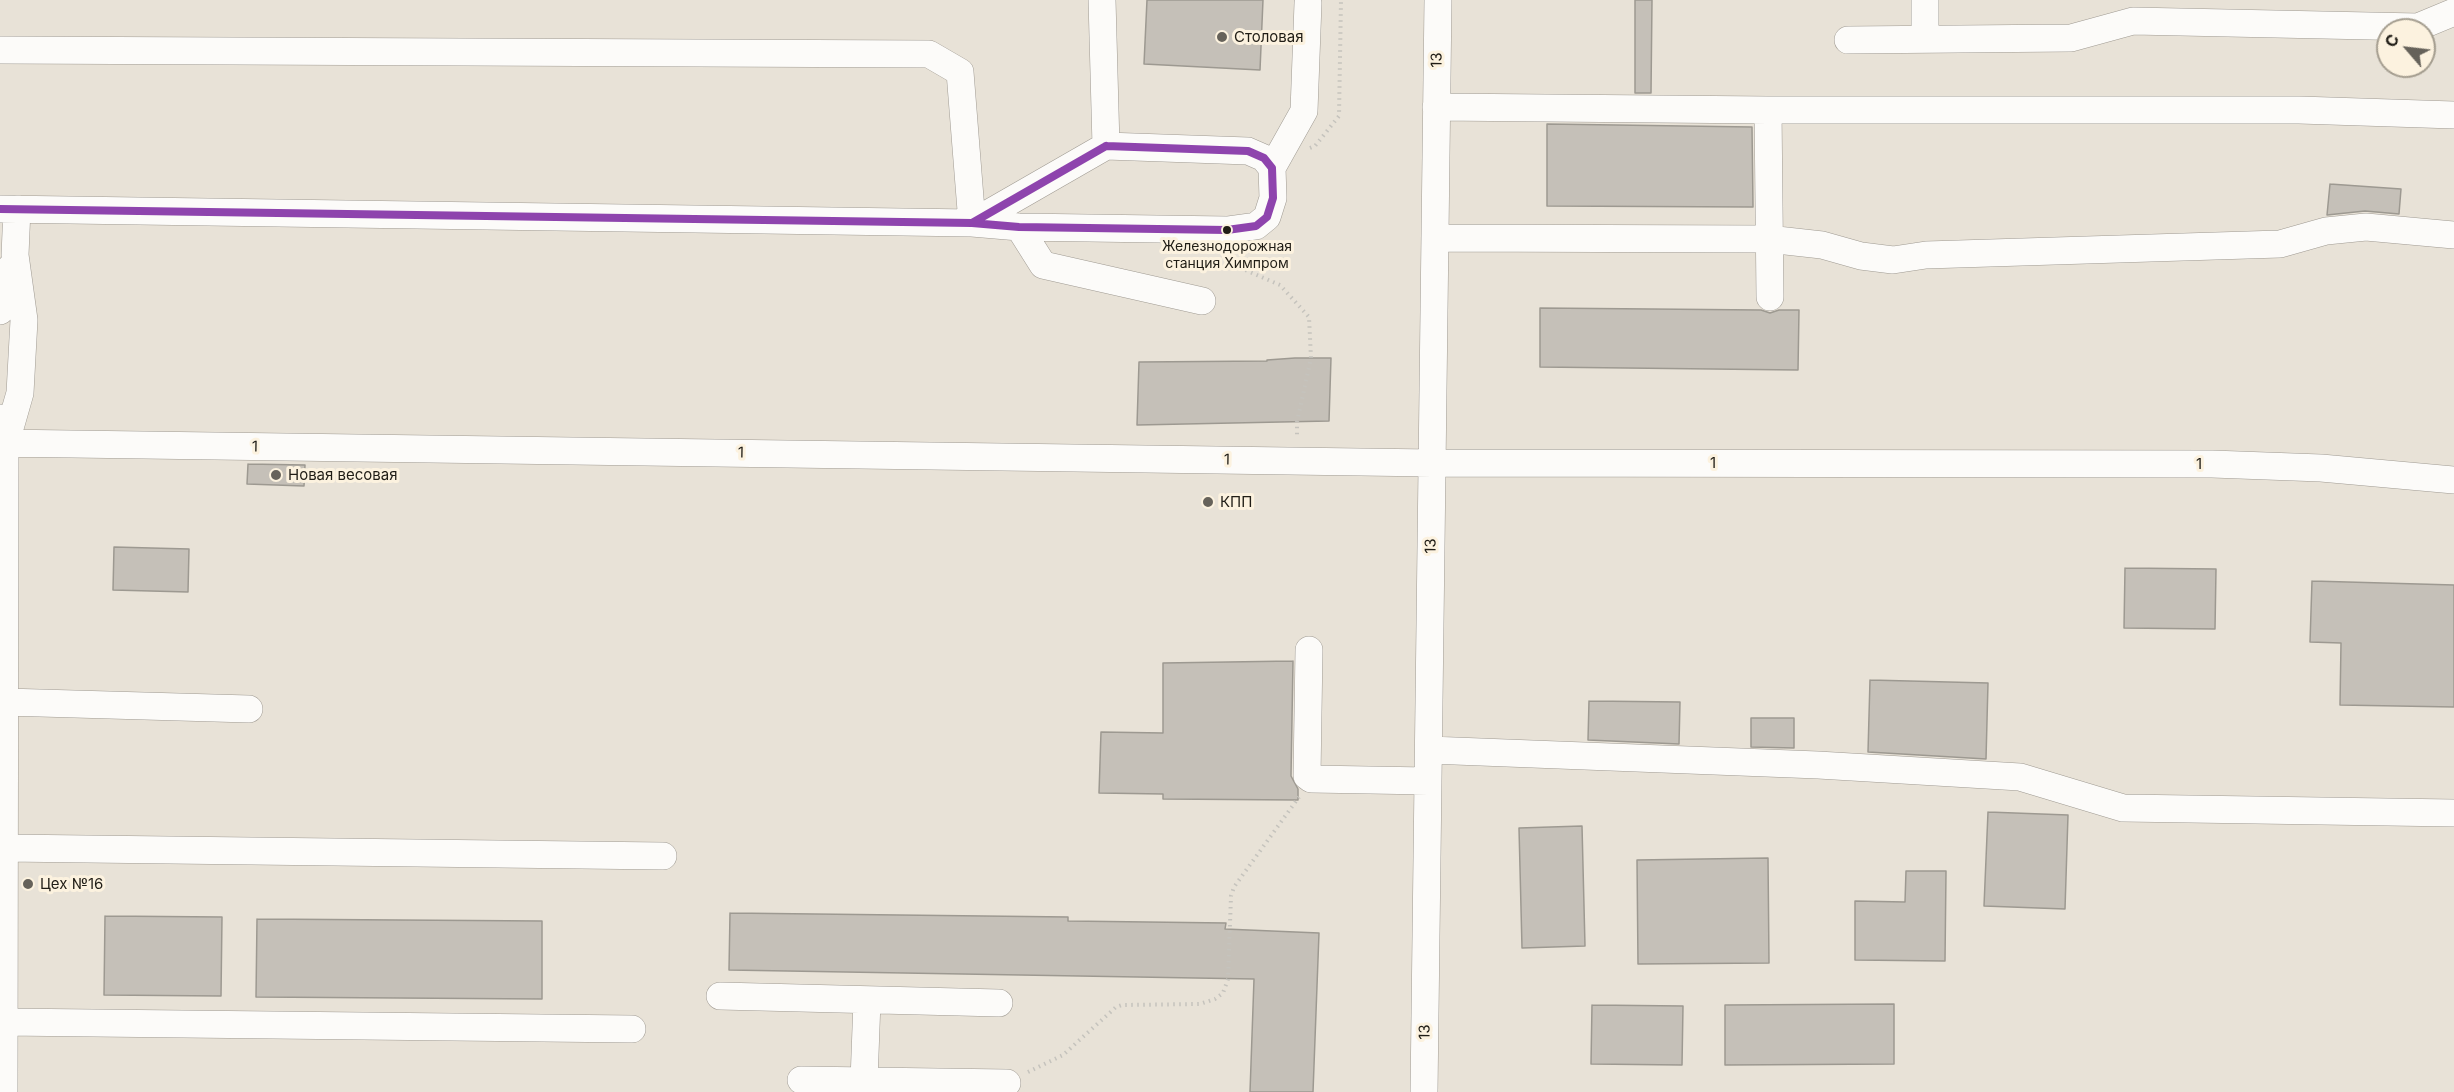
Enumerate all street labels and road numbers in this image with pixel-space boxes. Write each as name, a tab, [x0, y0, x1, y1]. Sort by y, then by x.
street label: 13	[1428, 52, 1446, 68]
street label: 1	[252, 438, 258, 456]
street label: 1	[738, 444, 744, 462]
street label: 1	[1224, 451, 1230, 469]
street label: 1	[1710, 454, 1716, 472]
street label: 1	[2196, 455, 2202, 473]
street label: 13	[1422, 538, 1440, 554]
street label: 13	[1416, 1024, 1434, 1040]

